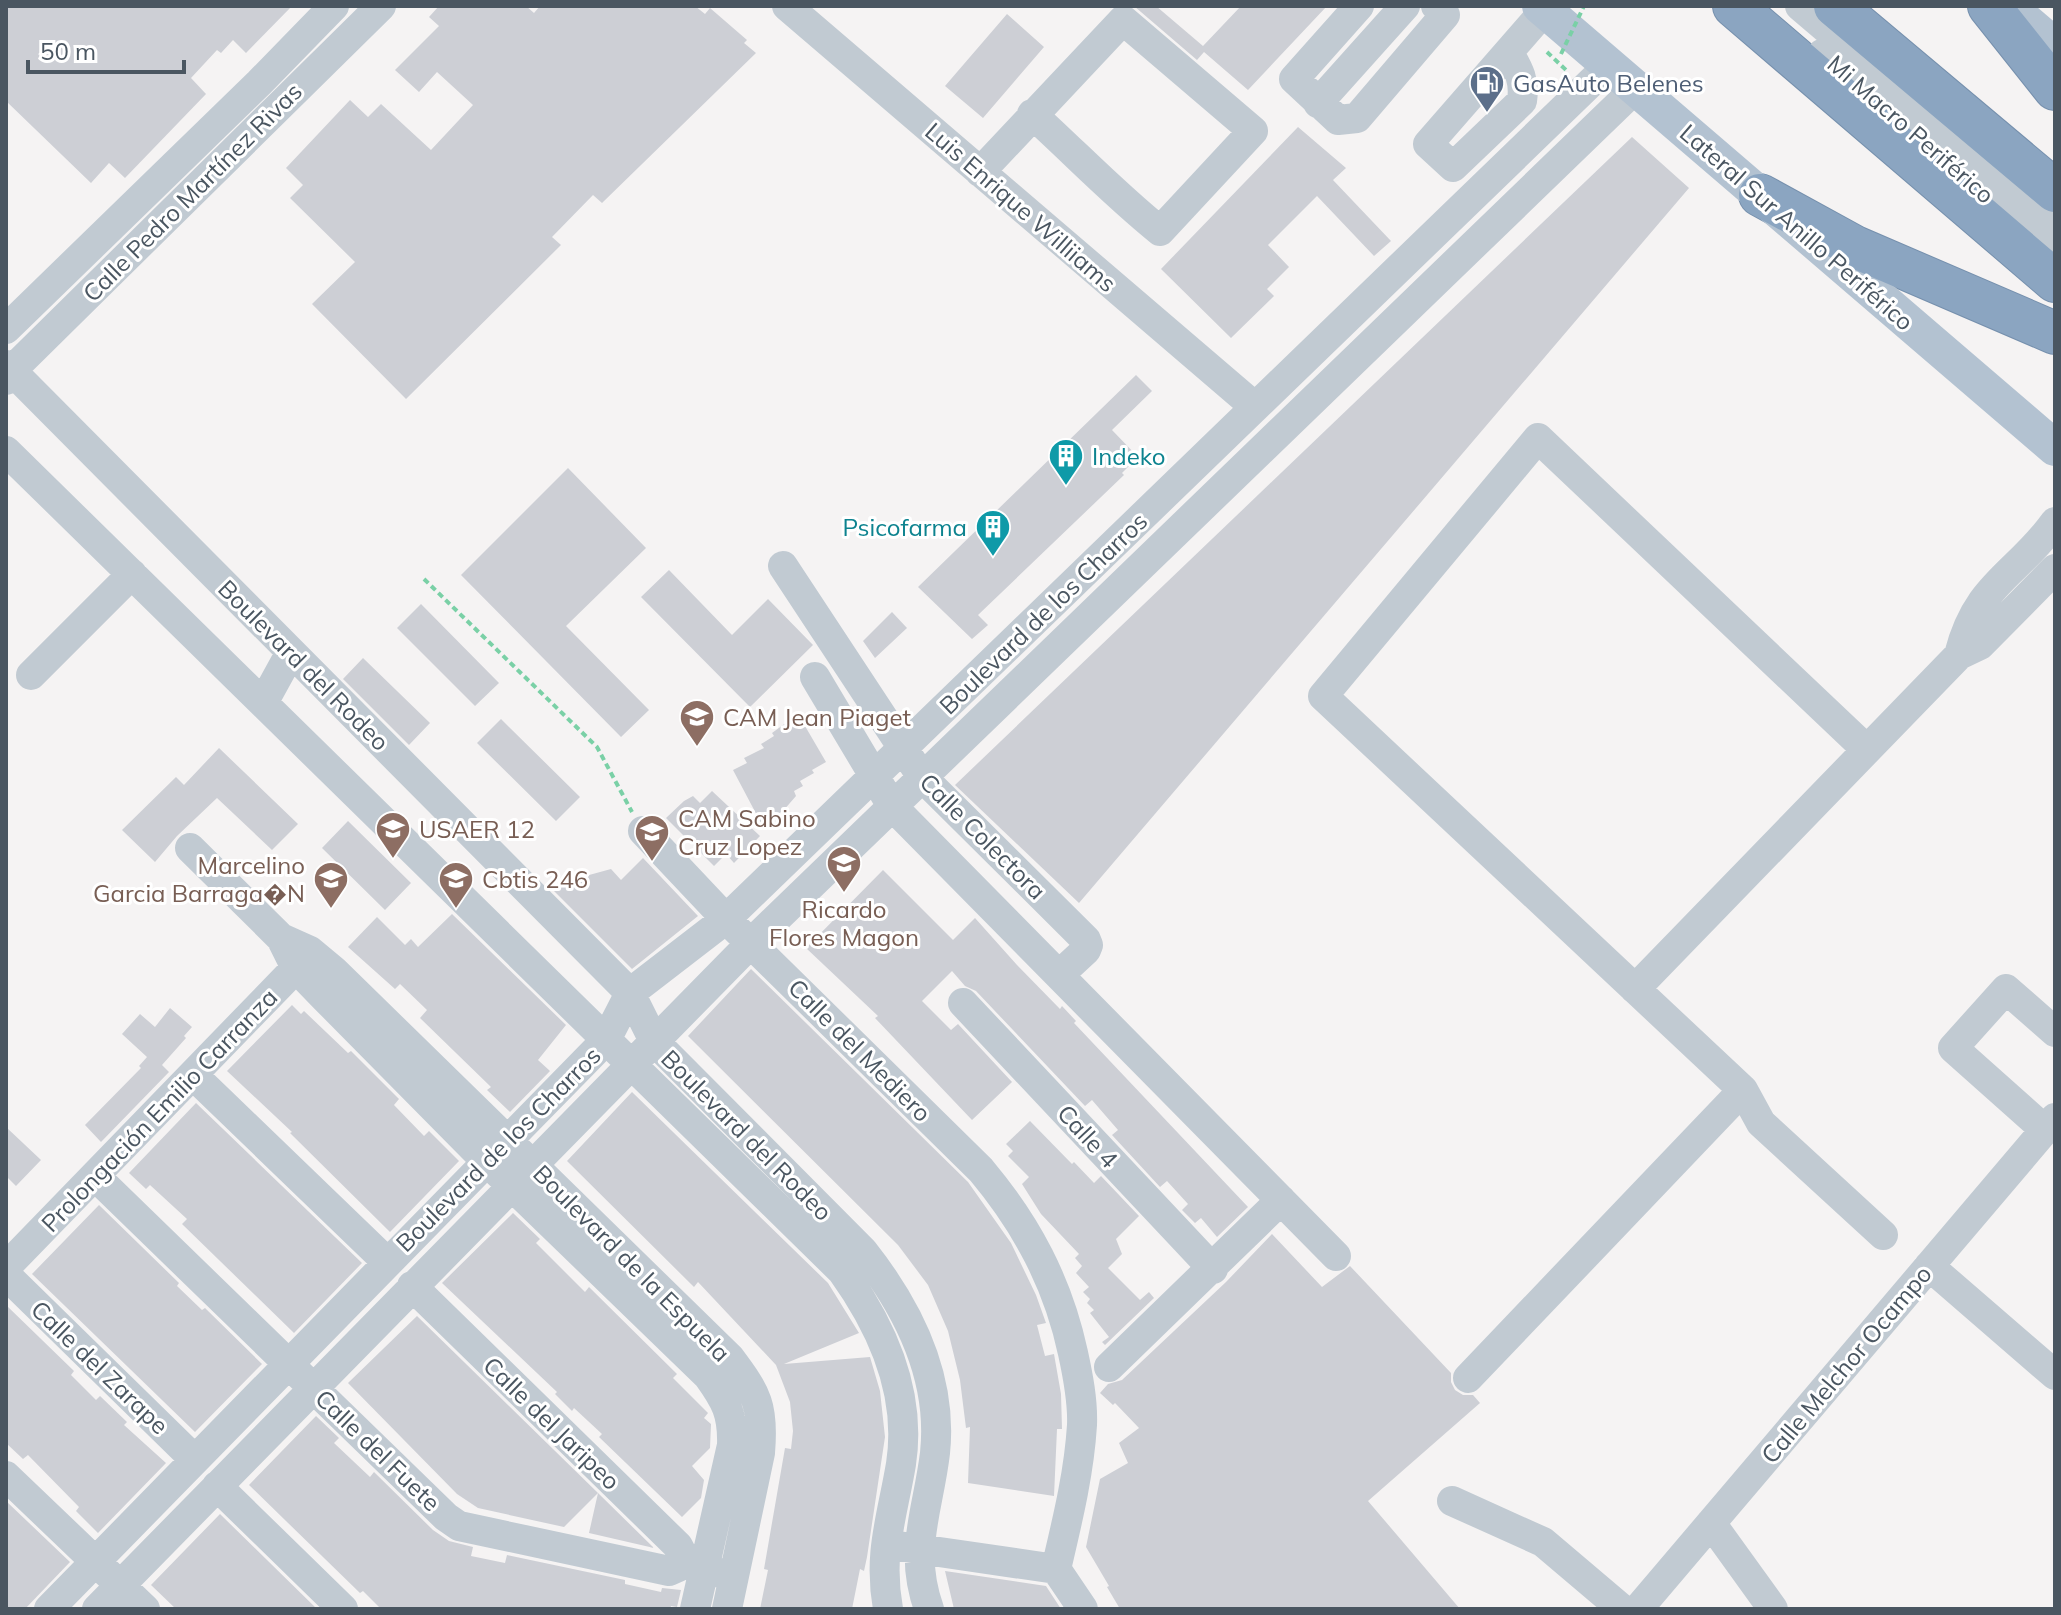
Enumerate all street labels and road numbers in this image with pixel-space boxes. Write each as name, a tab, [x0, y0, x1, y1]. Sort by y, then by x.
street label: Mi Macro Periférico	[1821, 48, 2001, 210]
street label: Calle Pedro Martínez Rivas	[76, 76, 308, 308]
street label: Luis Enrique Williiams	[919, 116, 1123, 298]
street label: Lateral Sur Anillo Periférico	[1674, 117, 1920, 337]
street label: Boulevard de los Charros	[933, 506, 1153, 720]
street label: Boulevard del Rodeo	[212, 573, 396, 757]
street label: Calle Colectora	[914, 767, 1052, 905]
street label: Calle del Mediero	[782, 972, 938, 1128]
street label: Prolongación Emilio Carranza	[35, 982, 283, 1238]
street label: Boulevard de los Charros	[389, 1040, 607, 1258]
street label: Boulevard del Rodeo	[655, 1043, 839, 1227]
street label: Calle 4	[1051, 1098, 1125, 1174]
street label: Boulevard de la Espuela	[527, 1158, 737, 1368]
street label: Calle Melchor Ocampo	[1754, 1259, 1938, 1469]
street label: Calle del Zarape	[25, 1294, 175, 1440]
street label: Calle del Jaripeo	[477, 1350, 627, 1496]
street label: Calle del Fuete	[309, 1383, 447, 1517]

